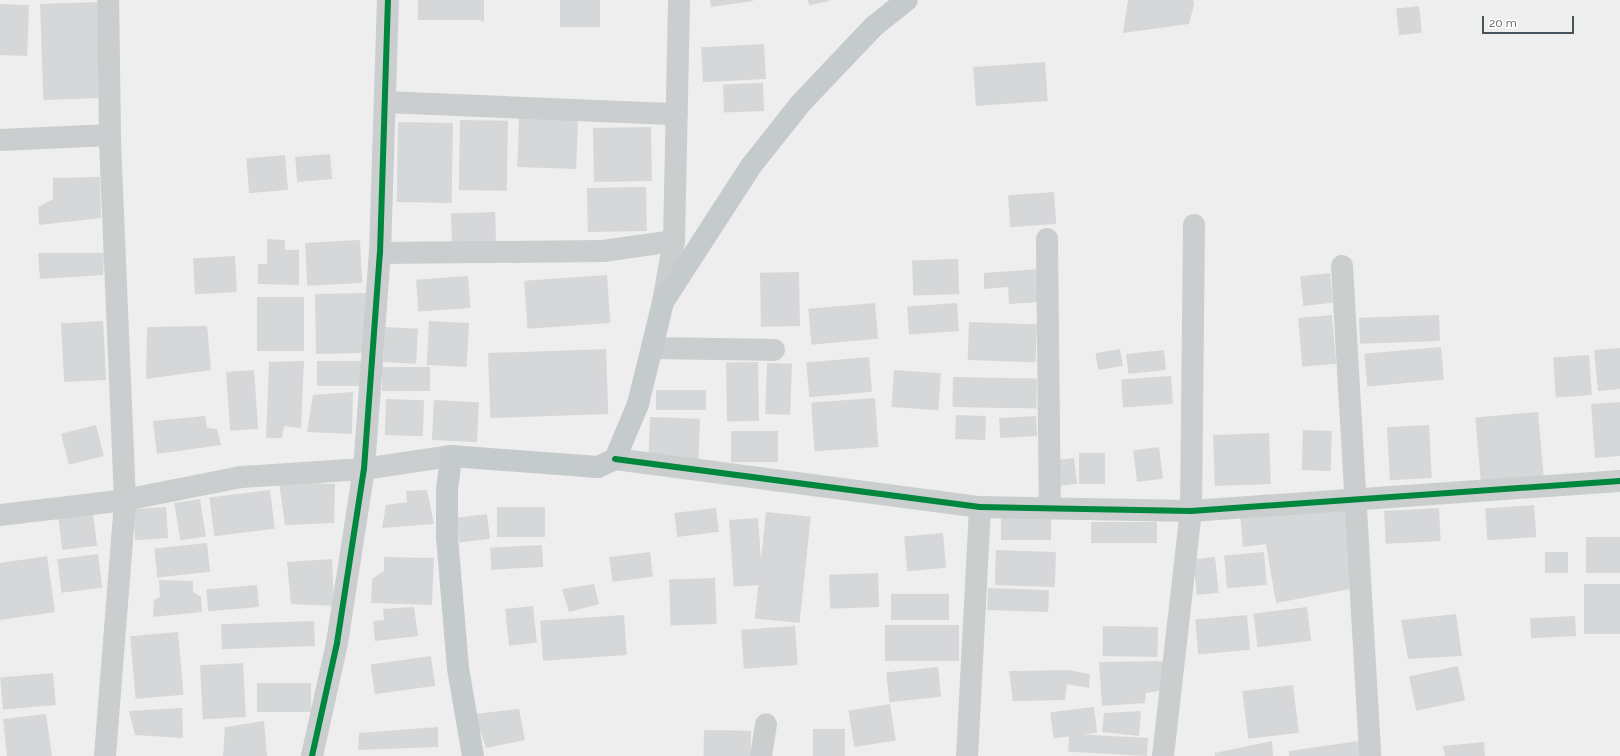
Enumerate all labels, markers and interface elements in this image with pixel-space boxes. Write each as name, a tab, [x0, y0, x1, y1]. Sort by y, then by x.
scale bar	[1484, 8, 1576, 34]
text: 20 m	[1489, 16, 1517, 30]

